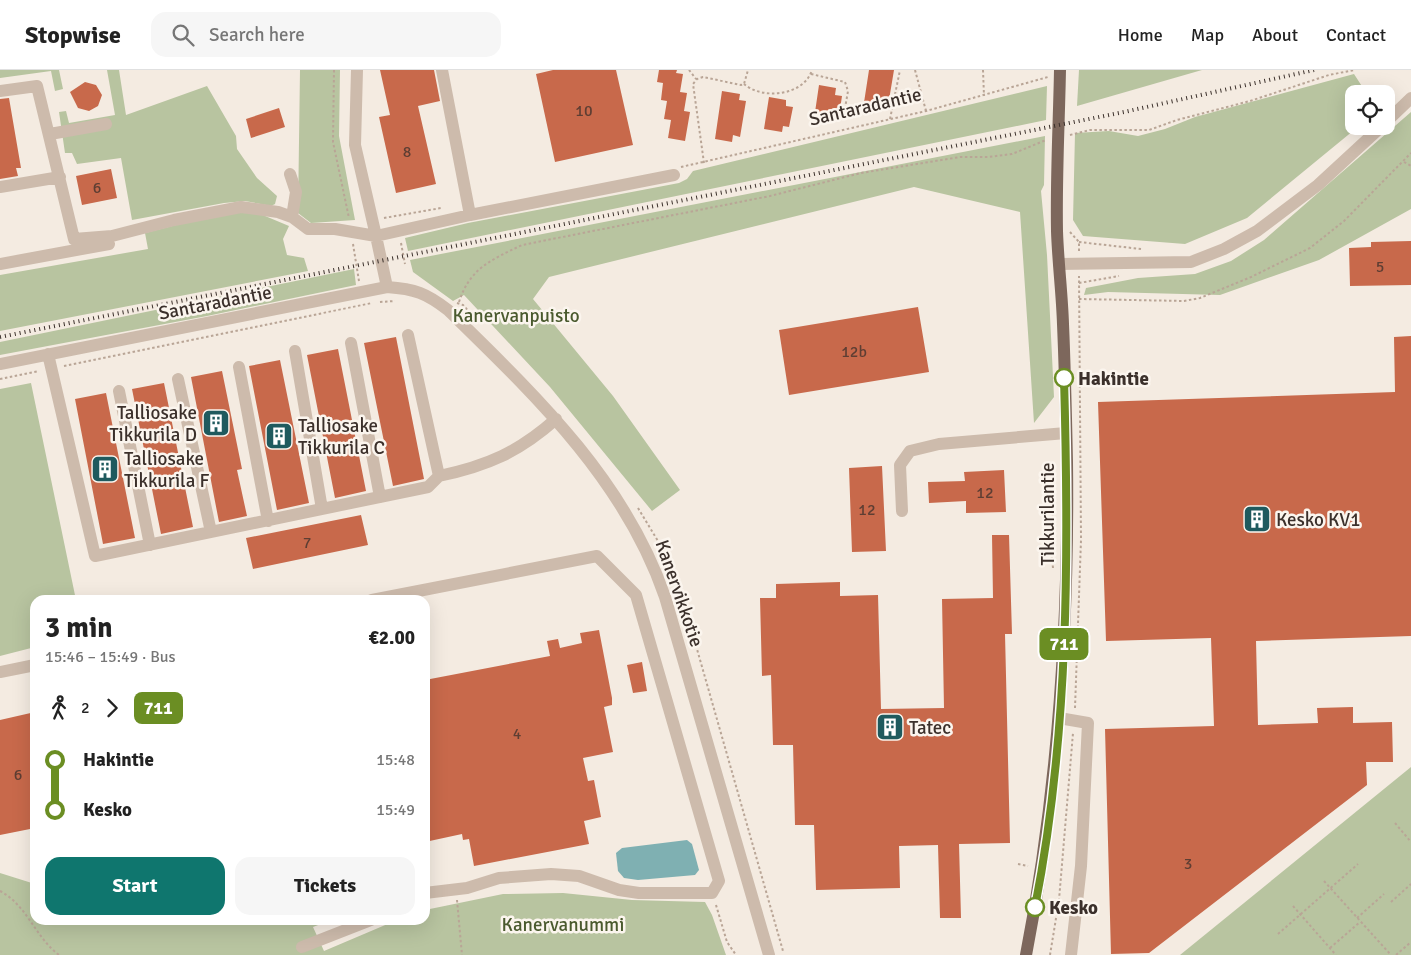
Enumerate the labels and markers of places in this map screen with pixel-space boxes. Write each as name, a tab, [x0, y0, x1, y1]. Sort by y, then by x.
place label: Hakintie	[1078, 367, 1149, 391]
marker: Hakintie	[1054, 368, 1074, 388]
place label: Talliosake Tikkurila D	[109, 401, 197, 447]
building icon: Talliosake Tikkurila D	[201, 408, 231, 438]
place label: Talliosake Tikkurila C	[298, 414, 385, 460]
building icon: Talliosake Tikkurila C	[264, 421, 294, 451]
place label: Talliosake Tikkurila F	[124, 447, 210, 493]
building icon: Talliosake Tikkurila F	[90, 454, 120, 484]
building icon: Kesko KV1	[1242, 504, 1272, 534]
place label: Kesko KV1	[1276, 508, 1361, 532]
building icon: Tatec	[875, 712, 905, 742]
place label: Tatec	[909, 716, 951, 740]
place label: Kesko	[1049, 896, 1098, 920]
marker: Kesko	[1025, 897, 1045, 917]

